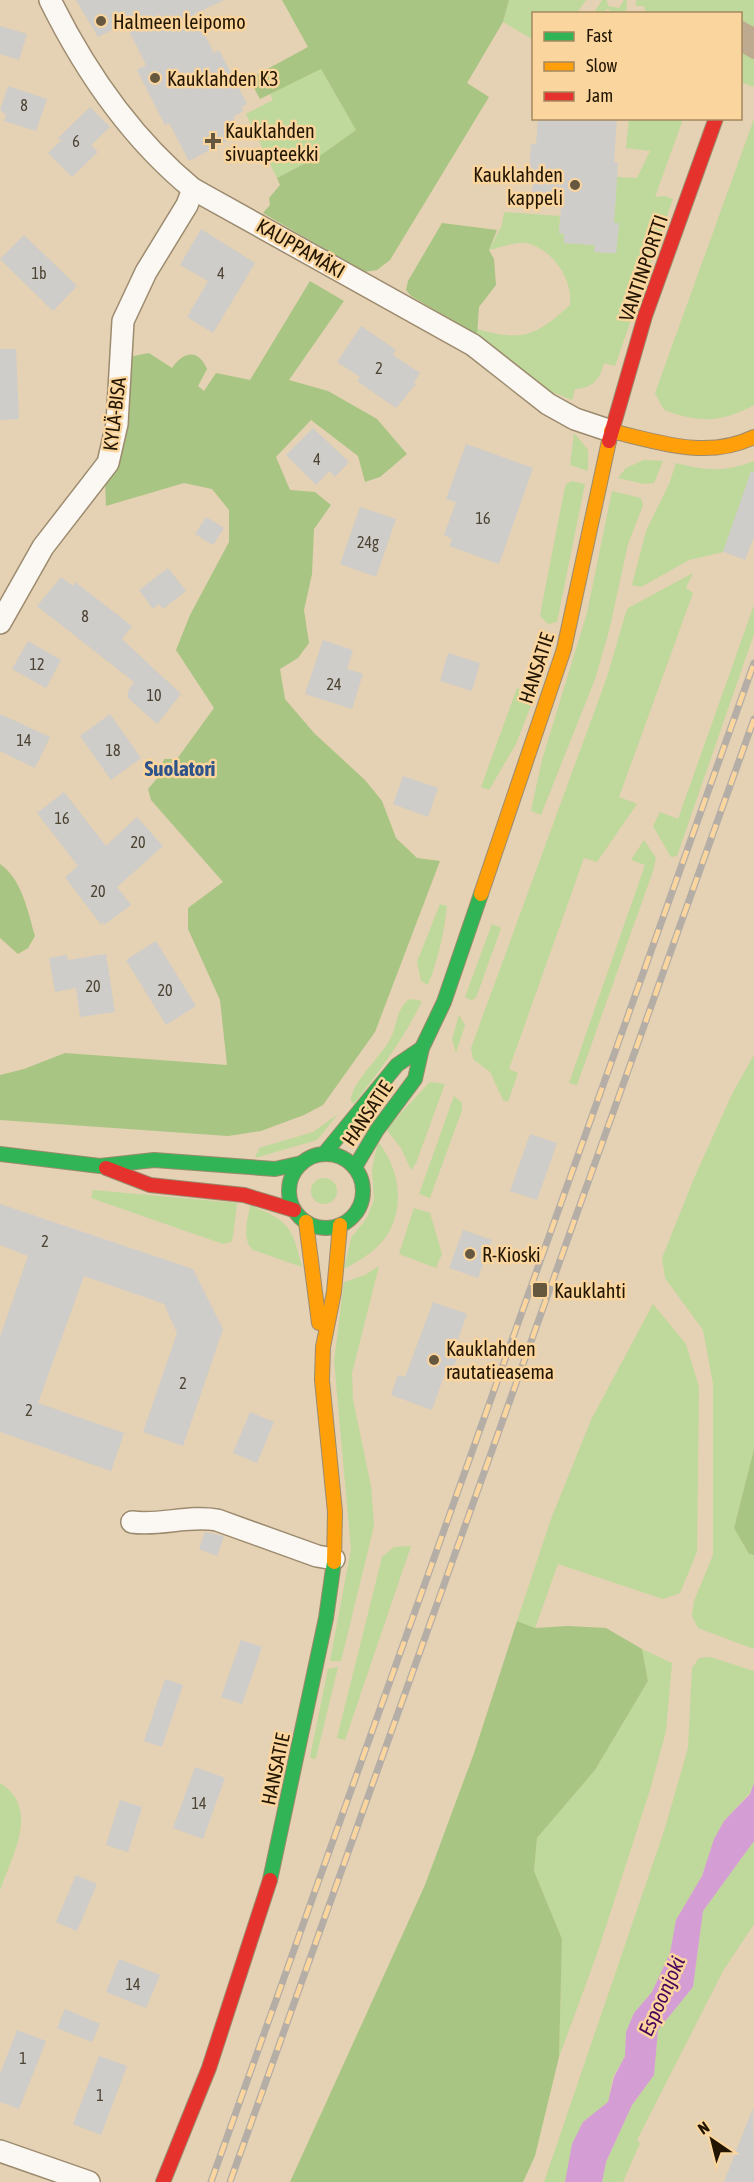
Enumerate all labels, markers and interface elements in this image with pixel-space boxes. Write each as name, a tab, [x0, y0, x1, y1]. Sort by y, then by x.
place label: Halmeen leipomo	[113, 10, 246, 33]
legend	[532, 12, 742, 120]
marker: Halmeen leipomo	[94, 14, 108, 28]
text: Fast	[586, 25, 613, 46]
text: Slow	[586, 55, 617, 76]
place label: Kauklahden K3	[167, 67, 279, 90]
marker: Kauklahden K3	[148, 71, 162, 85]
text: Jam	[586, 85, 613, 106]
house number: 8	[20, 96, 28, 114]
place label: Kauklahden sivuapteekki	[225, 119, 319, 165]
house number: 6	[72, 132, 80, 150]
marker: Kauklahden sivuapteekki	[206, 134, 220, 148]
place label: Kauklahden kappeli	[473, 163, 563, 209]
marker: Kauklahden kappeli	[568, 178, 582, 192]
street label: VANTINPORTTI	[614, 212, 672, 324]
street label: KAUPPAMÄKI	[253, 214, 349, 282]
house number: 1b	[31, 264, 47, 282]
house number: 4	[217, 264, 225, 282]
house number: 2	[375, 359, 383, 377]
street label: KYLÄ-BISA	[98, 376, 130, 452]
house number: 4	[313, 450, 321, 468]
house number: 16	[475, 509, 491, 527]
house number: 24g	[357, 533, 379, 552]
house number: 8	[81, 607, 89, 625]
street label: HANSATIE	[514, 629, 558, 706]
house number: 12	[29, 655, 45, 673]
house number: 24	[326, 675, 342, 693]
house number: 10	[146, 686, 162, 704]
house number: 14	[16, 731, 32, 749]
house number: 18	[105, 741, 121, 759]
district label: Suolatori	[145, 756, 215, 780]
house number: 16	[54, 809, 70, 827]
house number: 20	[130, 833, 146, 851]
house number: 20	[90, 882, 106, 900]
house number: 20	[85, 977, 101, 995]
house number: 20	[157, 981, 173, 999]
street label: HANSATIE	[337, 1076, 397, 1150]
house number: 2	[41, 1232, 49, 1250]
place label: R-Kioski	[482, 1243, 541, 1266]
marker: R-Kioski	[463, 1247, 477, 1261]
place label: Kauklahti	[554, 1279, 626, 1302]
marker: Kauklahti	[531, 1281, 549, 1299]
place label: Kauklahden rautatieasema	[446, 1337, 554, 1383]
marker: Kauklahden rautatieasema	[427, 1353, 441, 1367]
house number: 2	[179, 1374, 187, 1392]
house number: 2	[25, 1401, 33, 1419]
street label: HANSATIE	[256, 1730, 294, 1807]
house number: 14	[191, 1794, 207, 1812]
water label: Espoonjoki	[633, 1952, 689, 2039]
house number: 14	[125, 1975, 141, 1993]
house number: 1	[19, 2049, 27, 2067]
house number: 1	[96, 2086, 104, 2104]
north arrow	[682, 2110, 742, 2170]
text: N	[694, 2118, 712, 2138]

